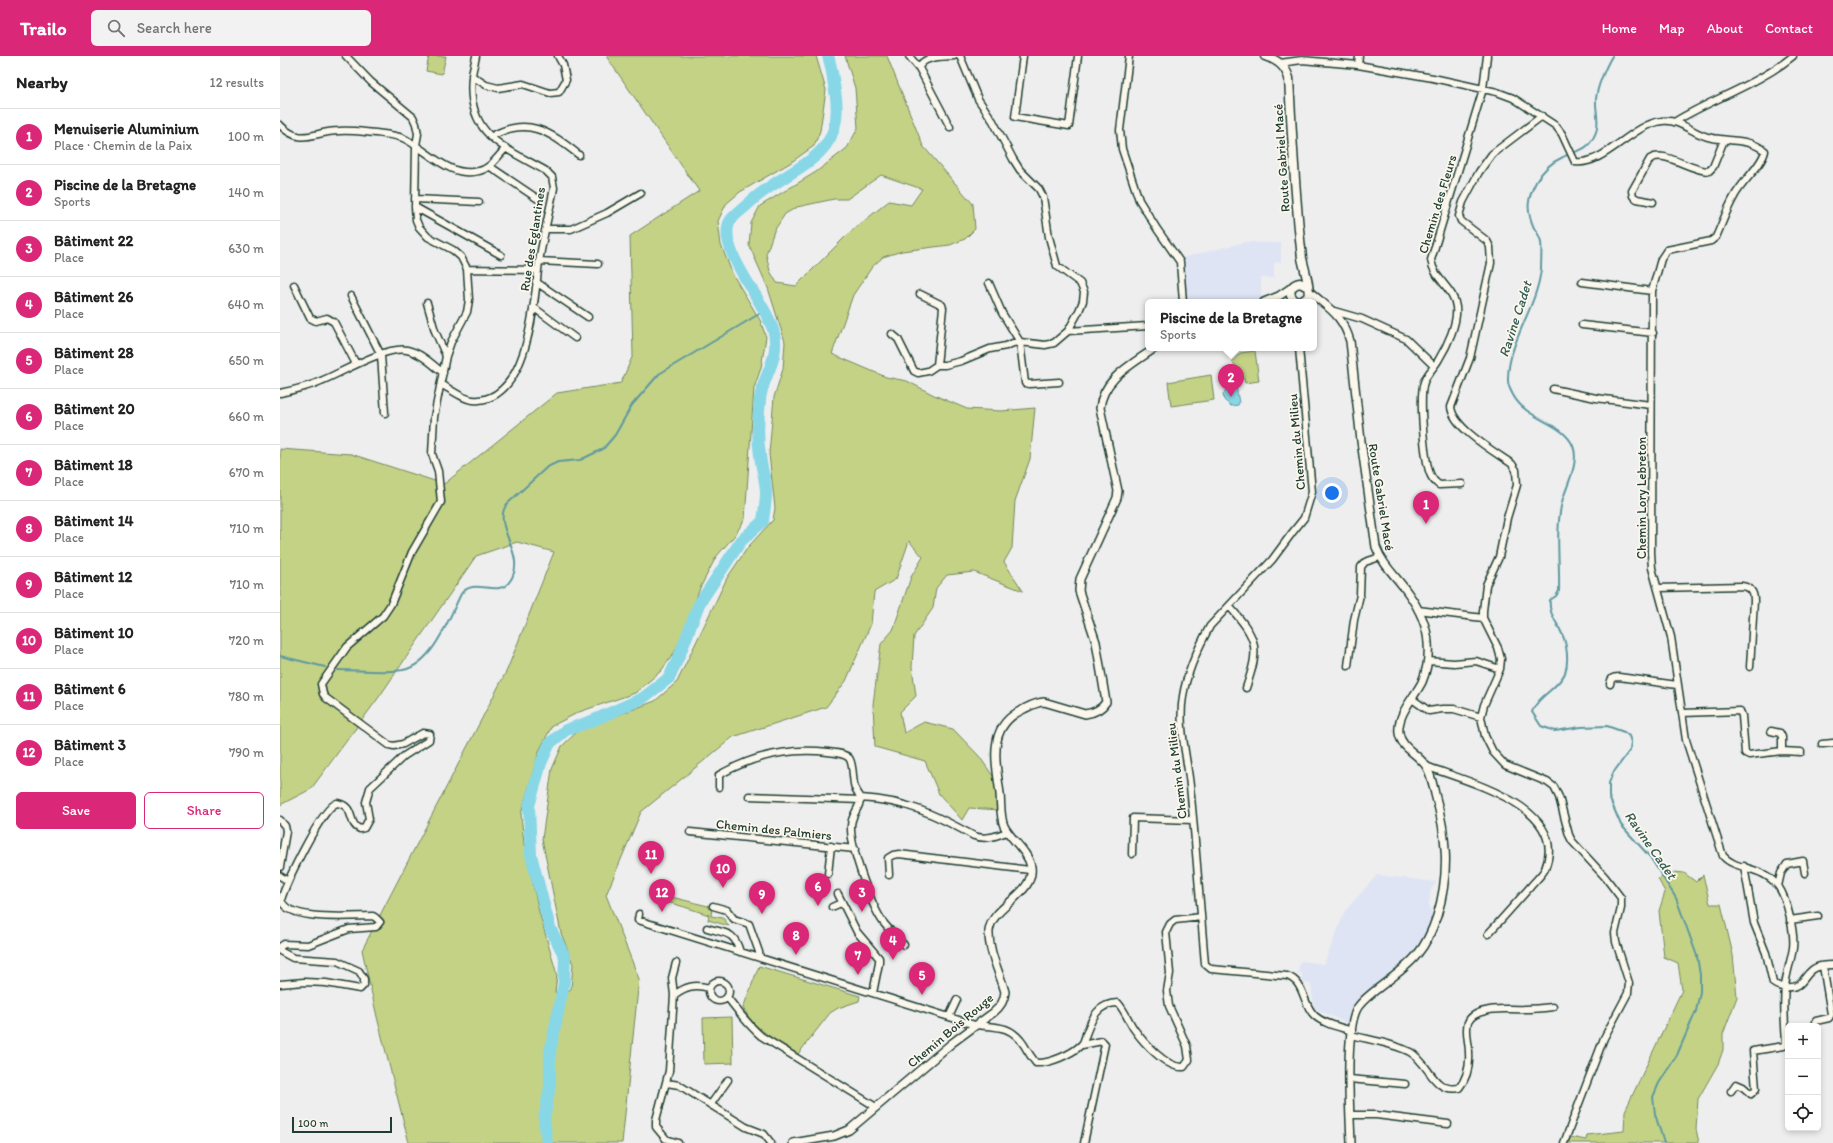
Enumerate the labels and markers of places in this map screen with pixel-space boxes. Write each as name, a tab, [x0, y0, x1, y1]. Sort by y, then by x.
pin: 2	[1218, 364, 1244, 397]
pin: 1	[1413, 491, 1439, 524]
pin: 11	[638, 841, 664, 874]
pin: 10	[710, 855, 736, 888]
pin: 6	[805, 873, 831, 906]
pin: 12	[649, 879, 675, 912]
pin: 3	[849, 879, 875, 912]
pin: 9	[749, 881, 775, 914]
pin: 8	[783, 922, 809, 955]
pin: 4	[880, 927, 906, 960]
pin: 7	[845, 942, 871, 975]
pin: 5	[909, 962, 935, 995]

